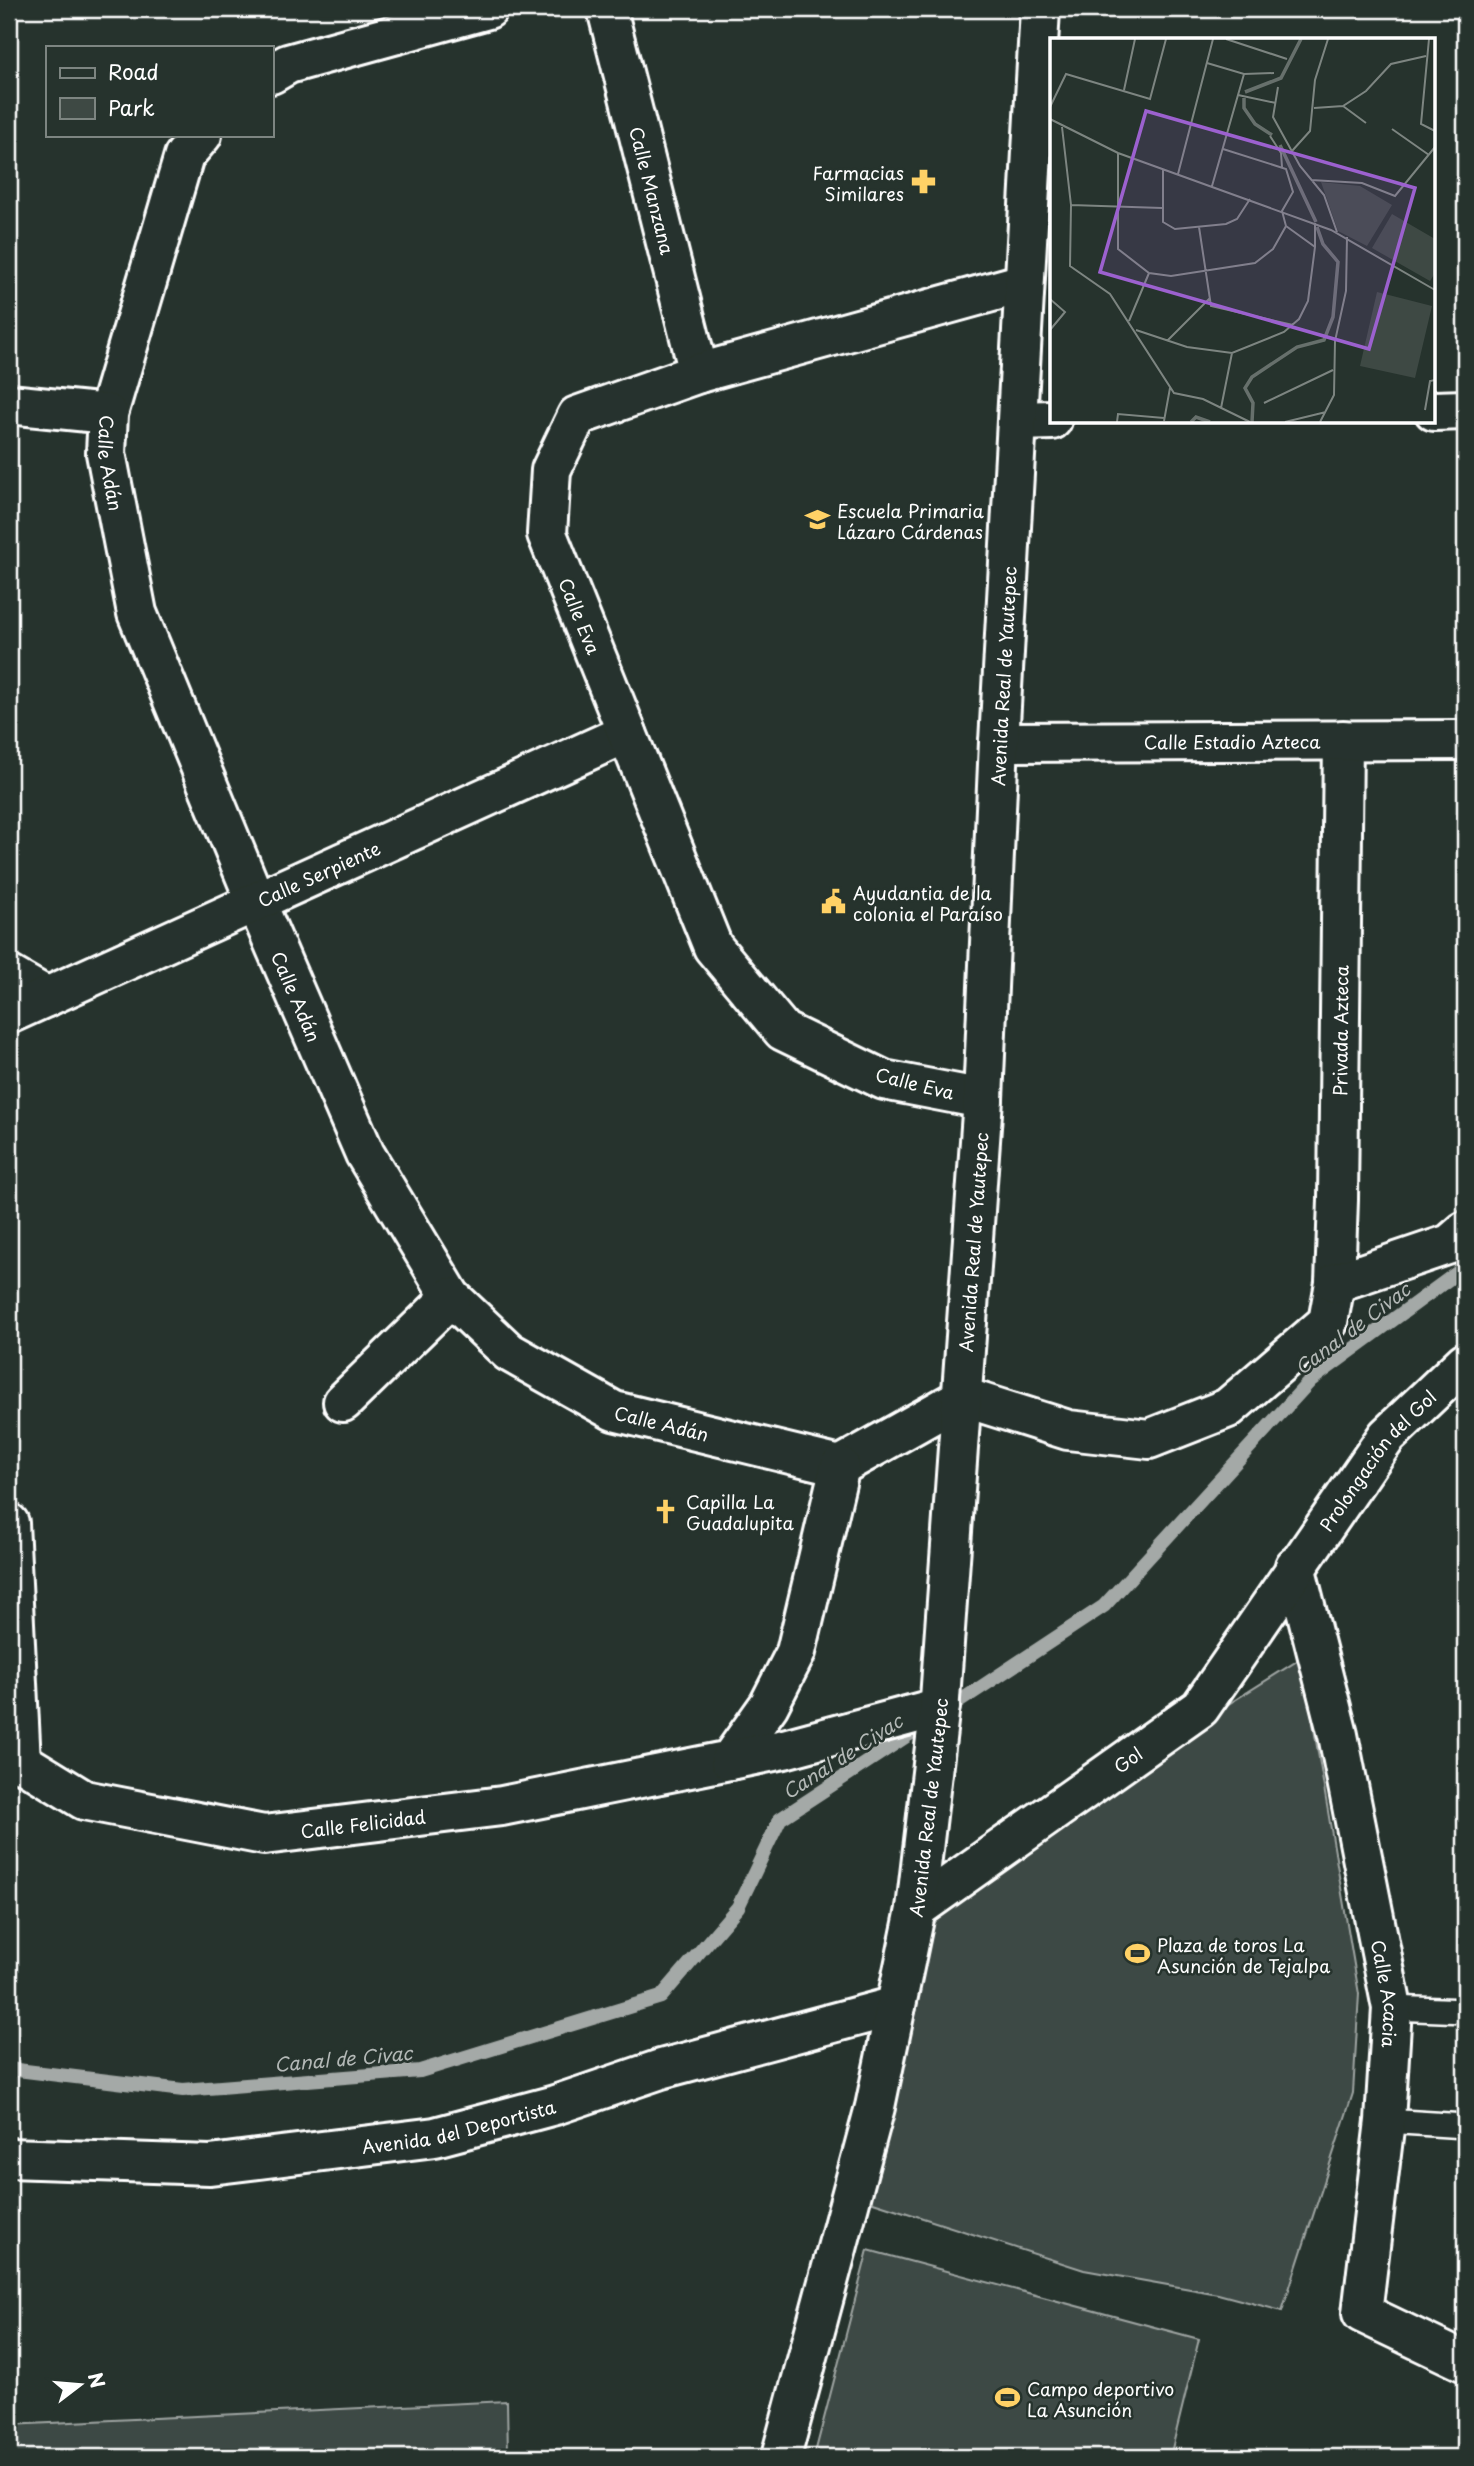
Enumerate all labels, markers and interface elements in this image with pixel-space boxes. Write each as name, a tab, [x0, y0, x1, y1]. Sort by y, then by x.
inset map	[1050, 38, 1436, 424]
legend	[46, 46, 273, 136]
text: Road	[108, 55, 159, 87]
text: Park	[108, 91, 155, 123]
street label: Calle Manzana	[624, 123, 682, 258]
place label: Farmacias Similares	[813, 159, 904, 207]
pharmacy icon: Farmacias Similares	[910, 168, 938, 196]
street label: Calle Adán	[92, 415, 130, 513]
place label: Escuela Primaria Lázaro Cárdenas	[837, 497, 984, 545]
school or university icon: Escuela Primaria Lázaro Cárdenas	[803, 506, 831, 534]
street label: Avenida Real de Yautepec	[984, 565, 1022, 786]
street label: Calle Eva	[552, 574, 608, 658]
street label: Calle Estadio Azteca	[1144, 727, 1321, 755]
street label: Calle Serpiente	[253, 834, 384, 913]
place label: Ayudantia de la colonia el Paraíso	[853, 879, 1003, 927]
public building icon: Ayudantia de la colonia el Paraíso	[819, 888, 847, 916]
street label: Calle Adán	[265, 947, 328, 1046]
street label: Privada Azteca	[1326, 964, 1354, 1096]
street label: Calle Eva	[873, 1060, 957, 1106]
street label: Avenida Real de Yautepec	[951, 1131, 994, 1353]
water label: Canal de Civac	[1288, 1274, 1417, 1381]
street label: Prolongación del Gol	[1312, 1383, 1442, 1536]
street label: Calle Adán	[612, 1398, 712, 1447]
place label: Capilla La Guadalupita	[686, 1488, 794, 1536]
church icon: Capilla La Guadalupita	[652, 1497, 680, 1525]
street label: Avenida Real de Yautepec	[901, 1697, 954, 1919]
water label: Canal de Civac	[776, 1705, 909, 1805]
street label: Gol	[1107, 1740, 1147, 1779]
street label: Calle Felicidad	[299, 1802, 427, 1844]
place label: Plaza de toros La Asunción de Tejalpa	[1157, 1931, 1330, 1979]
street label: Calle Acacia	[1365, 1937, 1406, 2049]
sports icon: Plaza de toros La Asunción de Tejalpa	[1123, 1940, 1151, 1968]
water label: Canal de Civac	[273, 2038, 415, 2078]
street label: Avenida del Deportista	[360, 2092, 559, 2160]
north arrow	[46, 2350, 116, 2420]
text: N	[82, 2369, 113, 2391]
place label: Campo deportivo La Asunción	[1027, 2375, 1174, 2423]
sports icon: Campo deportivo La Asunción	[993, 2384, 1021, 2412]

